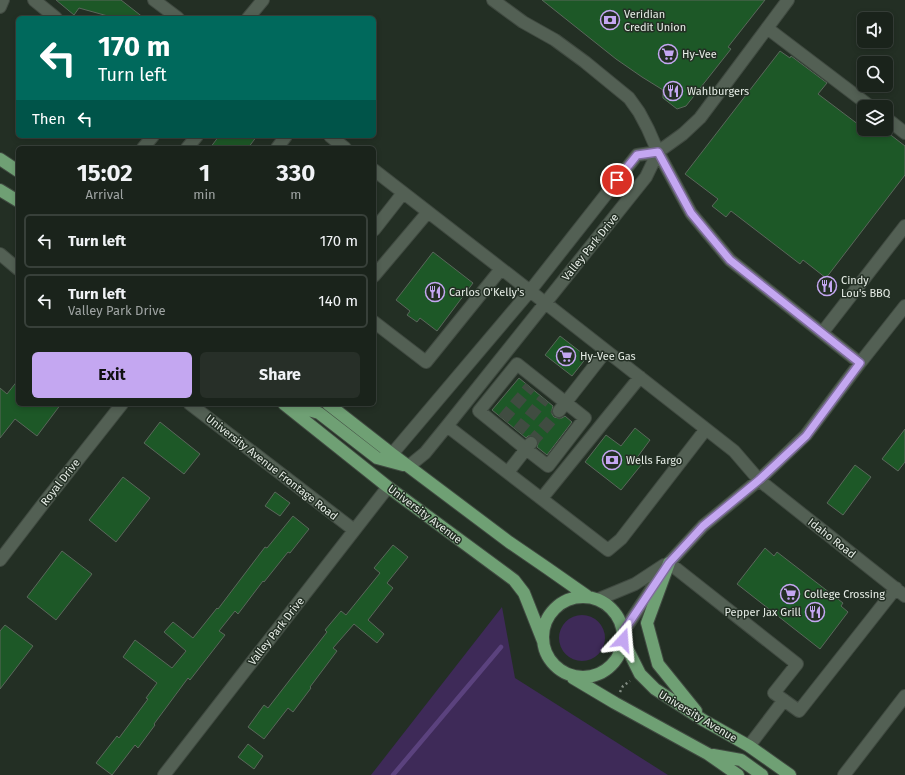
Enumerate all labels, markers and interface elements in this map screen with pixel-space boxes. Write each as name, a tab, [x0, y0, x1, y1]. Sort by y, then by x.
place label: Veridian Credit Union	[624, 8, 686, 34]
bank icon: Veridian Credit Union	[599, 9, 621, 31]
map controls	[857, 12, 893, 136]
button: sound	[857, 12, 893, 48]
text: 170 m	[98, 30, 170, 63]
icon: left	[32, 32, 84, 84]
supermarket icon: Hy-Vee	[657, 43, 679, 65]
place label: Hy-Vee	[682, 48, 717, 61]
button: search	[857, 56, 893, 92]
text: Turn left	[98, 64, 167, 86]
restaurant icon: Wahlburgers	[662, 80, 684, 102]
place label: Wahlburgers	[687, 85, 749, 98]
button: layers	[857, 100, 893, 136]
icon: left	[74, 108, 96, 130]
text: Then	[32, 110, 66, 128]
text: 15:02	[77, 159, 133, 187]
text: 1	[199, 159, 210, 187]
text: 330	[276, 159, 315, 187]
pin	[600, 163, 634, 197]
icon: arrive	[606, 169, 628, 191]
text: Arrival	[86, 187, 124, 202]
text: min	[193, 187, 216, 202]
text: m	[290, 187, 301, 202]
street label: Valley Park Drive	[559, 211, 621, 283]
icon: left	[34, 230, 56, 252]
text: Turn left	[68, 232, 126, 250]
text: 170 m	[320, 232, 358, 250]
place label: Cindy Lou's BBQ	[841, 274, 891, 300]
restaurant icon: Cindy Lou's BBQ	[816, 275, 838, 297]
restaurant icon: Carlos O'Kelly's	[424, 281, 446, 303]
text: Turn left	[68, 285, 126, 303]
place label: Carlos O'Kelly's	[449, 286, 524, 299]
icon: left	[34, 290, 56, 312]
text: 140 m	[318, 292, 358, 310]
text: Valley Park Drive	[68, 303, 166, 318]
supermarket icon: Hy-Vee Gas	[555, 345, 577, 367]
place label: Hy-Vee Gas	[580, 350, 636, 363]
button: Exit	[32, 352, 192, 398]
button: Share	[200, 352, 360, 398]
street label: University Avenue Frontage Road	[203, 412, 340, 523]
bank icon: Wells Fargo	[601, 449, 623, 471]
place label: Wells Fargo	[626, 454, 682, 467]
street label: Royal Drive	[38, 456, 83, 508]
street label: University Avenue	[385, 482, 464, 546]
street label: Idaho Road	[805, 516, 858, 561]
supermarket icon: College Crossing	[779, 583, 801, 605]
place label: College Crossing	[804, 588, 885, 601]
street label: Valley Park Drive	[246, 595, 307, 668]
restaurant icon: Pepper Jax Grill	[804, 601, 826, 623]
place label: Pepper Jax Grill	[724, 606, 801, 619]
position arrow	[602, 619, 644, 661]
street label: University Avenue	[656, 688, 739, 745]

